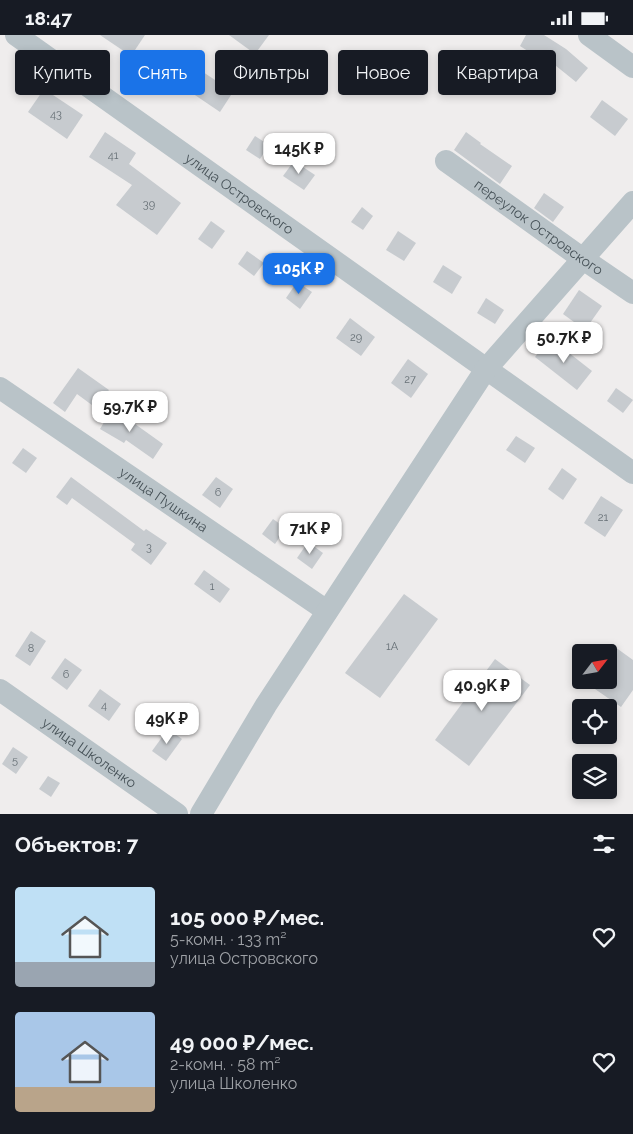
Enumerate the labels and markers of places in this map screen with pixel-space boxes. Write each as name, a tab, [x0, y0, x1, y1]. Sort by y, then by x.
pin: 145K ₽	[258, 133, 340, 175]
pin: 105K ₽	[258, 253, 340, 295]
pin: 50.7K ₽	[518, 321, 610, 364]
pin: 59.7K ₽	[84, 391, 176, 433]
pin: 71K ₽	[275, 513, 345, 555]
pin: 40.9K ₽	[436, 669, 528, 712]
pin: 49K ₽	[132, 703, 202, 745]

